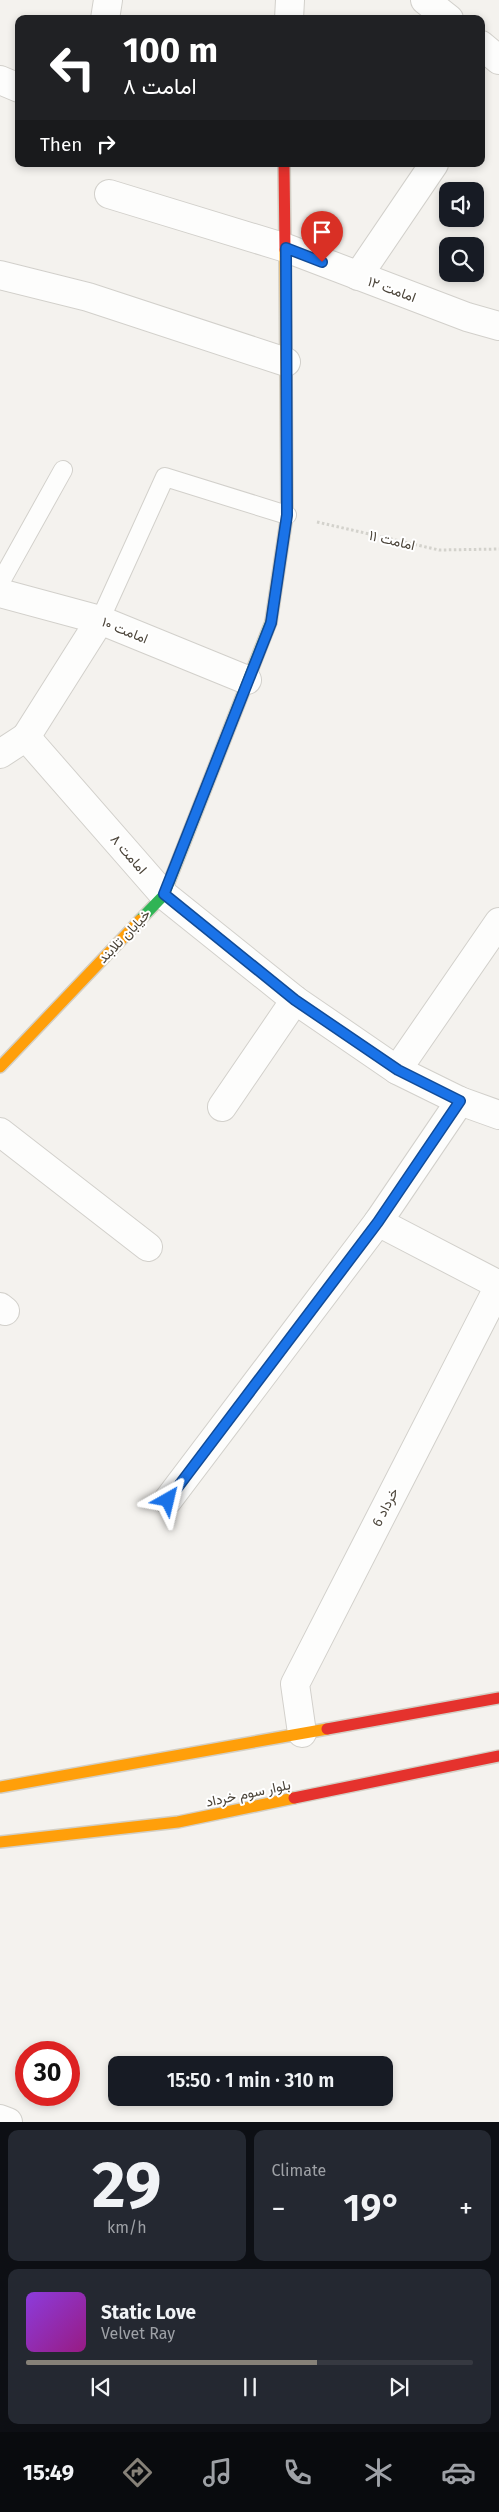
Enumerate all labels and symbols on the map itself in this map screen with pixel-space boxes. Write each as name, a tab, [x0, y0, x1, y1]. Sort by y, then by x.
pin	[301, 211, 343, 262]
street label: امامت ۱۲	[365, 273, 418, 306]
street label: امامت ۱۱	[367, 527, 417, 554]
street label: امامت ۱۰	[99, 613, 150, 647]
street label: امامت ۸	[107, 831, 150, 878]
street label: خیابان تلابند	[94, 906, 154, 967]
position arrow	[141, 1473, 193, 1525]
street label: خرداد 6	[368, 1485, 402, 1530]
street label: بلوار سوم خرداد	[204, 1776, 292, 1811]
speed limit sign: 30	[15, 2041, 80, 2106]

